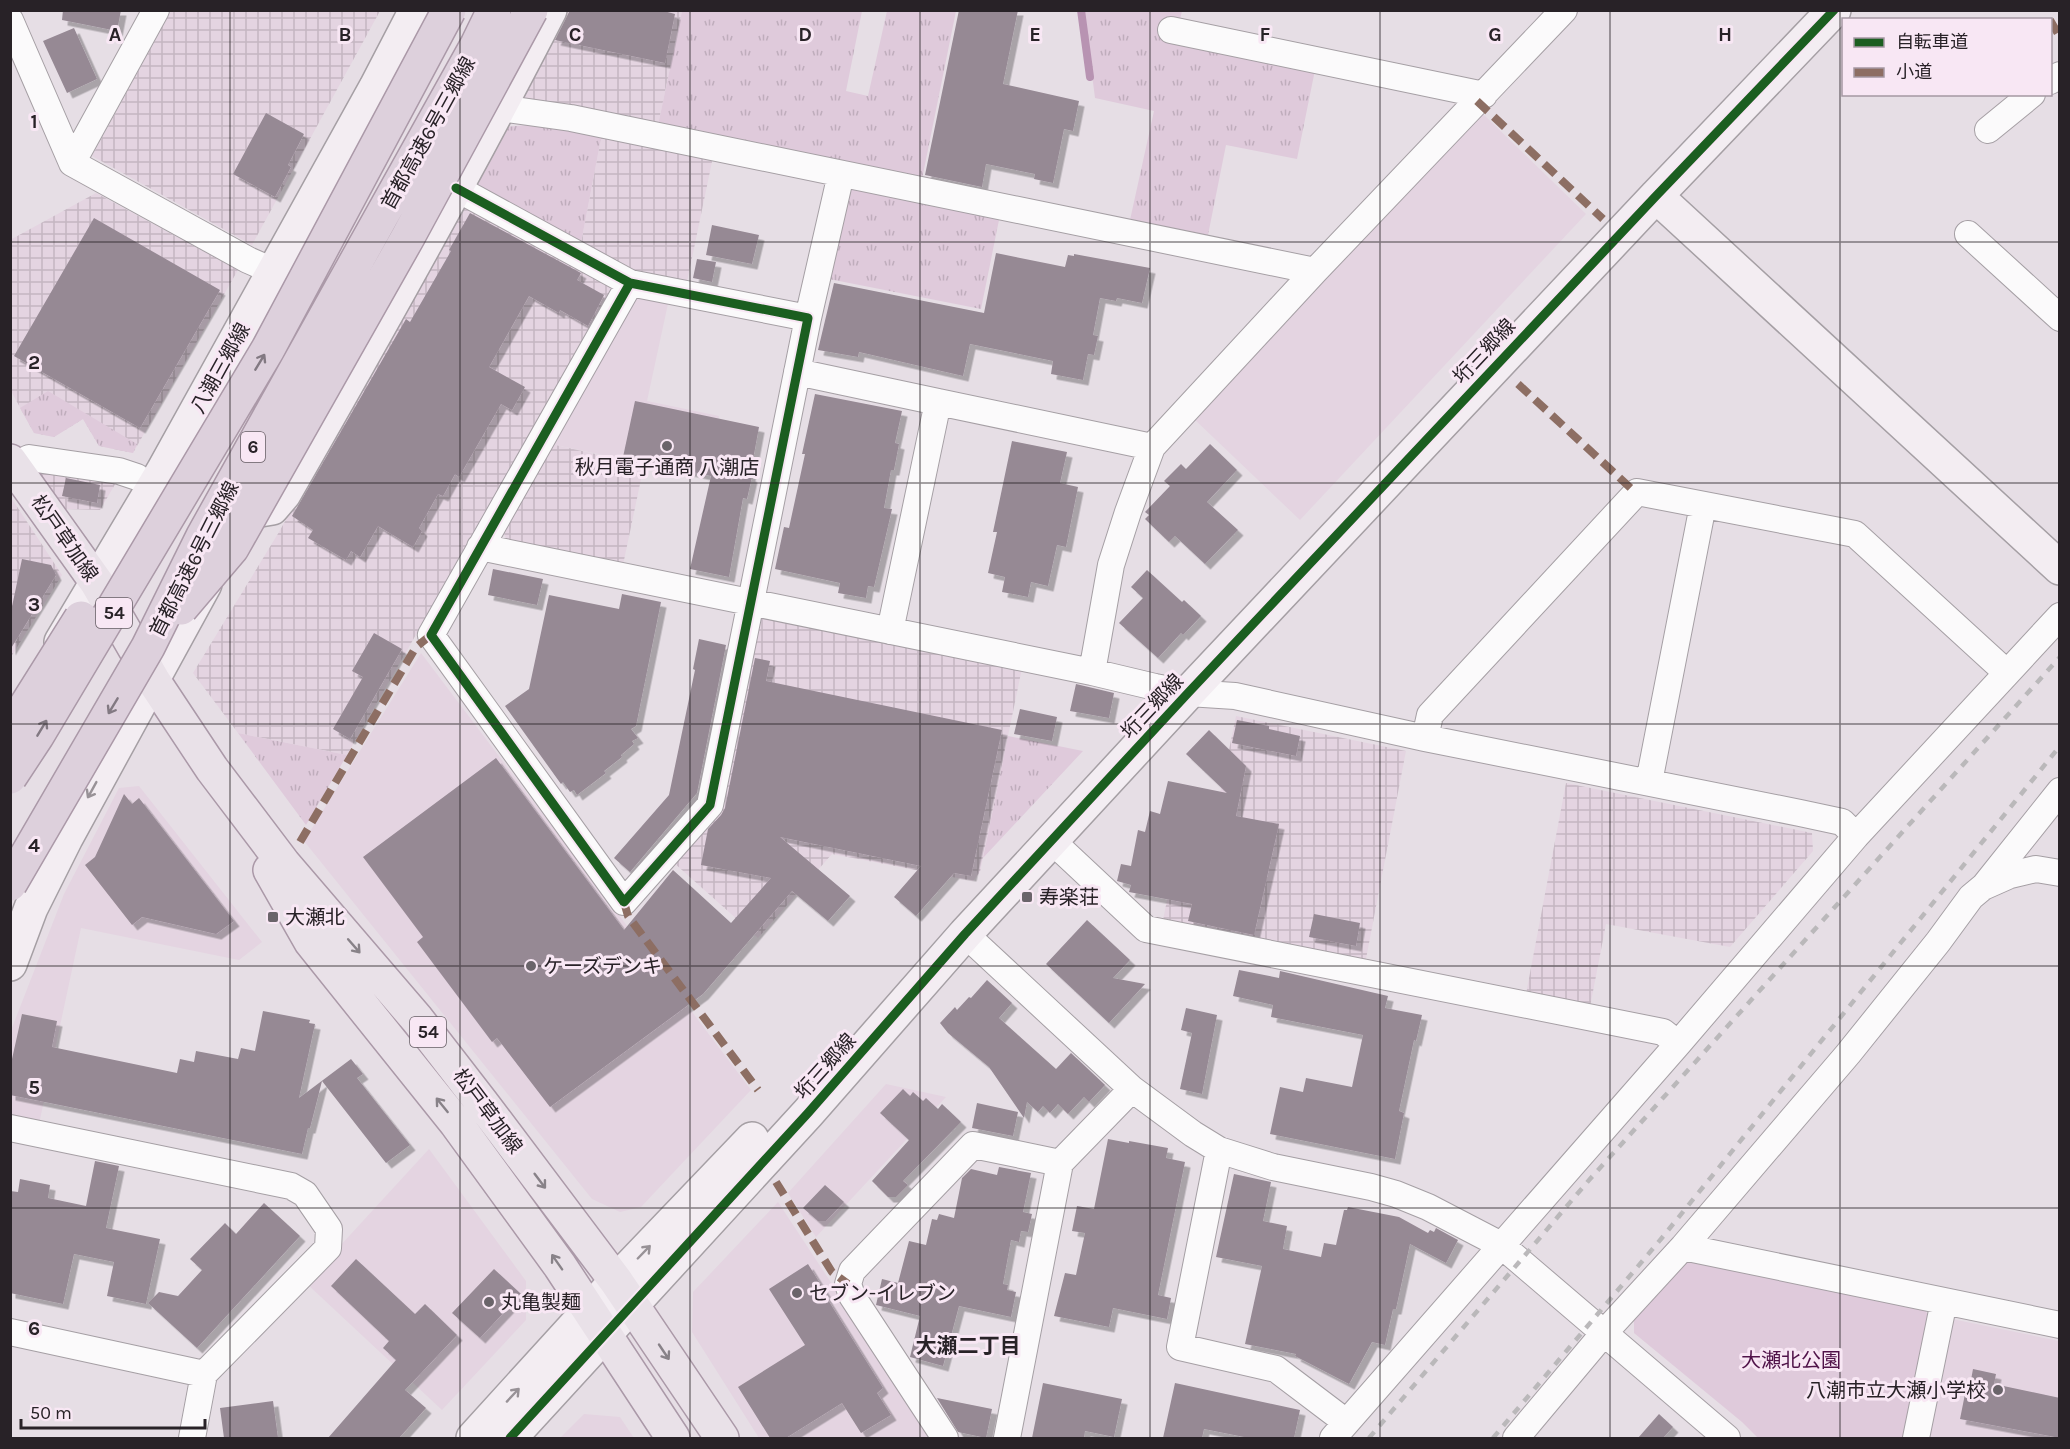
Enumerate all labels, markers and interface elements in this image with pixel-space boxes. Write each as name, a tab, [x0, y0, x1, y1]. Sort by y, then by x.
legend	[1842, 18, 2052, 96]
text: A	[109, 23, 122, 46]
text: B	[339, 23, 351, 46]
text: C	[569, 23, 581, 46]
text: D	[798, 23, 812, 46]
text: E	[1029, 23, 1041, 46]
text: F	[1260, 23, 1271, 46]
text: G	[1488, 23, 1502, 46]
text: H	[1718, 23, 1732, 46]
text: 自転車道	[1896, 31, 1968, 53]
street label: 首都高速6号三郷線	[377, 53, 480, 214]
text: 小道	[1896, 61, 1932, 83]
text: 1	[30, 110, 38, 133]
street label: 垳三郷線	[1449, 314, 1520, 388]
street label: 八潮三郷線	[186, 319, 255, 418]
text: 2	[28, 351, 40, 374]
one-way arrow	[254, 354, 266, 371]
road number: 6	[241, 432, 265, 462]
marker: 秋月電子通商 八潮店	[660, 439, 674, 453]
place label: 秋月電子通商 八潮店	[575, 456, 759, 479]
street label: 首都高速6号三郷線	[145, 478, 244, 641]
street label: 松戸草加線	[26, 491, 103, 586]
text: 3	[28, 593, 40, 616]
road number: 54	[96, 598, 132, 628]
street label: 垳三郷線	[1117, 669, 1188, 743]
one-way arrow	[107, 697, 119, 714]
one-way arrow	[36, 720, 48, 737]
one-way arrow	[86, 781, 98, 798]
text: 4	[28, 834, 40, 857]
place label: 寿楽荘	[1039, 886, 1099, 909]
marker: 寿楽荘	[1020, 890, 1034, 904]
place label: 大瀬北	[285, 906, 345, 929]
marker: 大瀬北	[266, 910, 280, 924]
one-way arrow	[347, 938, 361, 953]
place label: ケーズデンキ	[543, 955, 662, 978]
marker: ケーズデンキ	[524, 959, 538, 973]
road number: 54	[410, 1017, 446, 1047]
street label: 垳三郷線	[790, 1029, 861, 1104]
street label: 松戸草加線	[448, 1064, 527, 1158]
text: 5	[28, 1076, 40, 1099]
one-way arrow	[435, 1097, 448, 1113]
one-way arrow	[534, 1173, 547, 1189]
one-way arrow	[636, 1245, 651, 1260]
one-way arrow	[551, 1254, 563, 1271]
place label: セブン-イレブン	[809, 1282, 956, 1305]
marker: セブン-イレブン	[790, 1286, 804, 1300]
place label: 丸亀製麺	[501, 1291, 581, 1314]
marker: 丸亀製麺	[482, 1295, 496, 1309]
text: 6	[28, 1317, 40, 1340]
district label: 大瀬二丁目	[916, 1334, 1021, 1358]
one-way arrow	[658, 1344, 671, 1361]
park label: 大瀬北公園	[1741, 1349, 1841, 1372]
place label: 八潮市立大瀬小学校	[1806, 1379, 1986, 1402]
marker: 八潮市立大瀬小学校	[1991, 1383, 2005, 1397]
one-way arrow	[506, 1388, 520, 1403]
scale bar	[21, 1392, 206, 1430]
text: 50 m	[30, 1402, 72, 1424]

